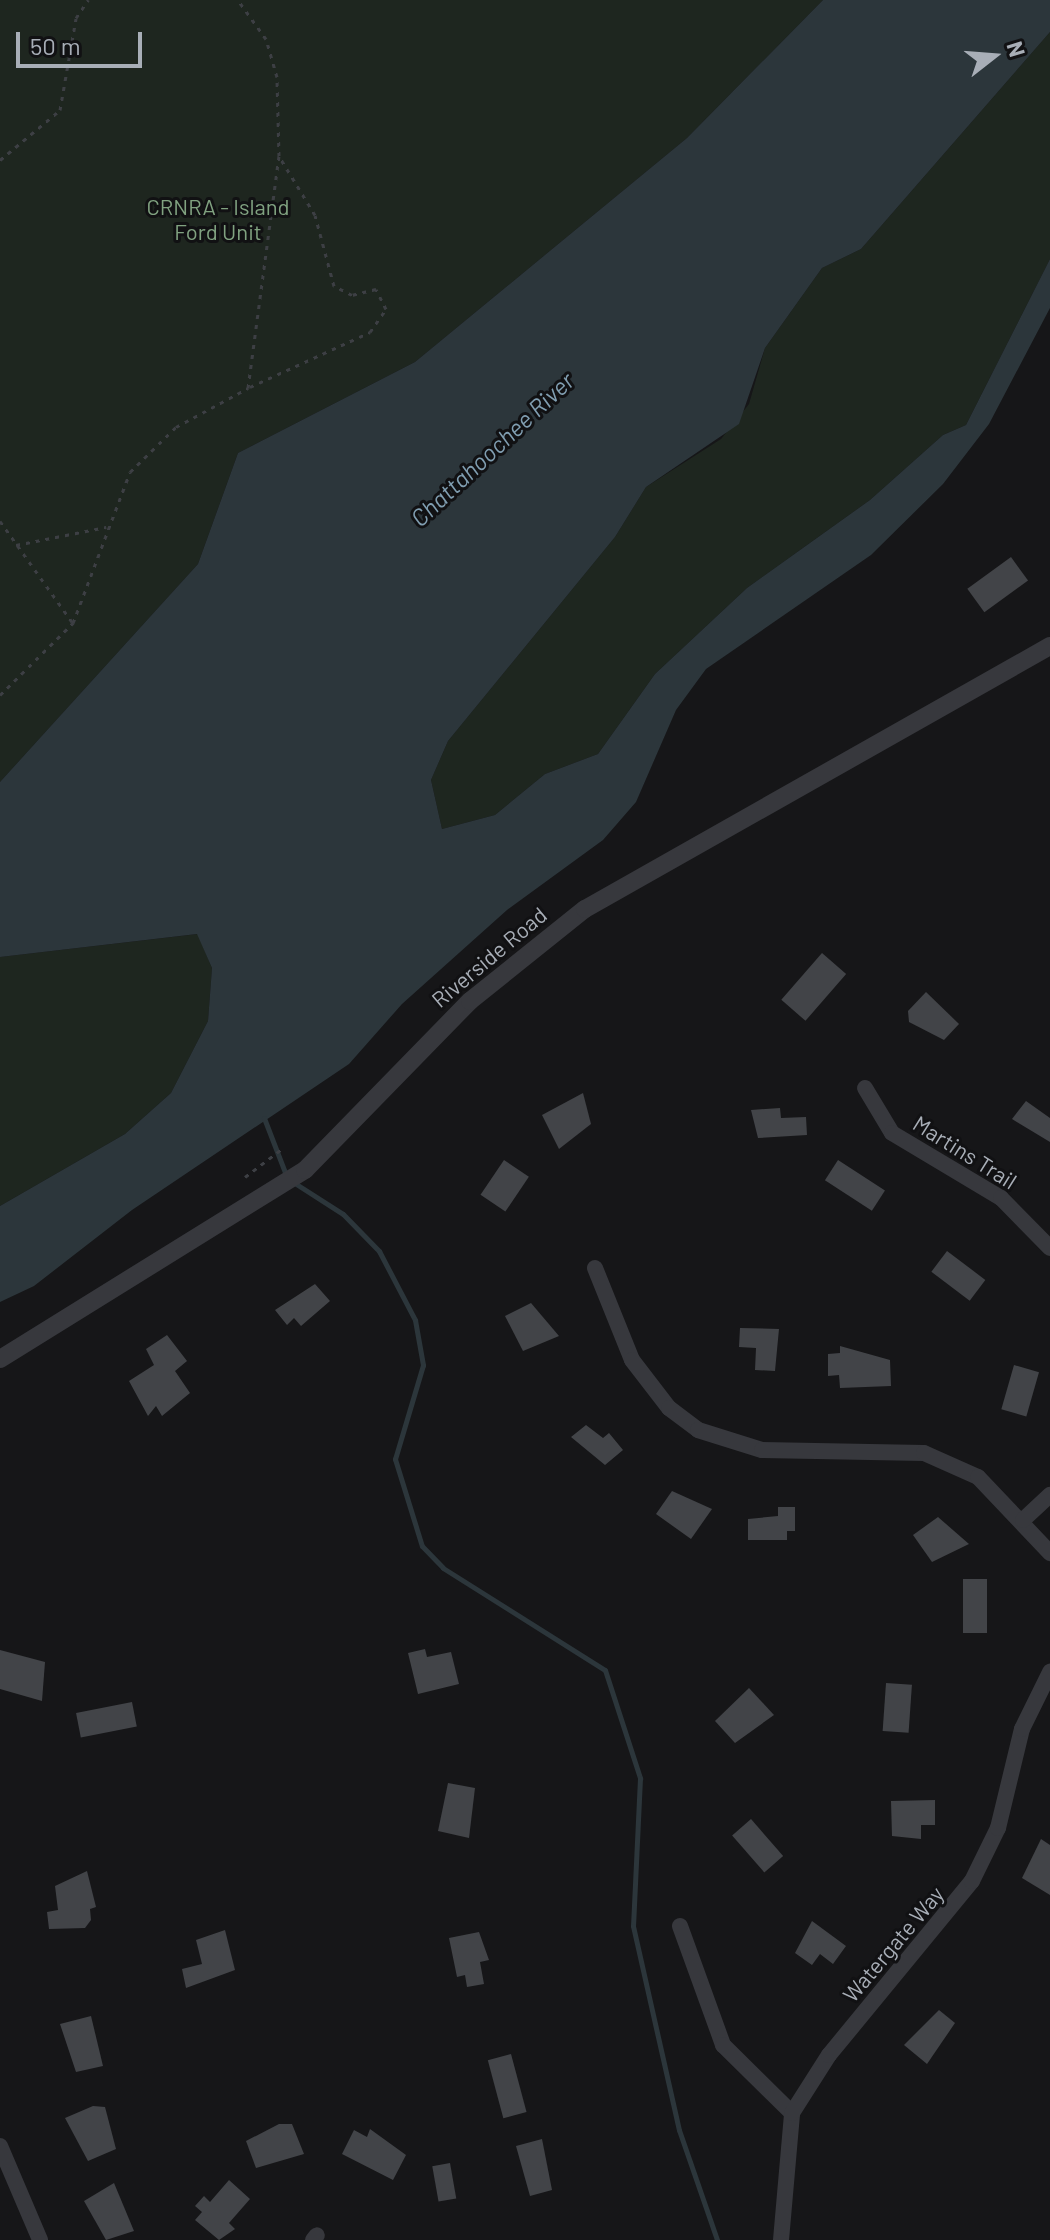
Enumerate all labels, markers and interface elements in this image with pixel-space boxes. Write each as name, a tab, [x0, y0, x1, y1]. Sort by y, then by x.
scale bar	[20, 16, 146, 66]
north arrow	[954, 16, 1034, 96]
text: 50 m	[30, 31, 81, 60]
text: N	[1002, 38, 1032, 60]
park label: CRNRA - Island Ford Unit	[146, 193, 290, 244]
water label: Chattahoochee River	[405, 366, 579, 532]
street label: Riverside Road	[426, 901, 552, 1013]
street label: Martins Trail	[908, 1110, 1022, 1194]
street label: Watergate Way	[837, 1881, 949, 2007]

